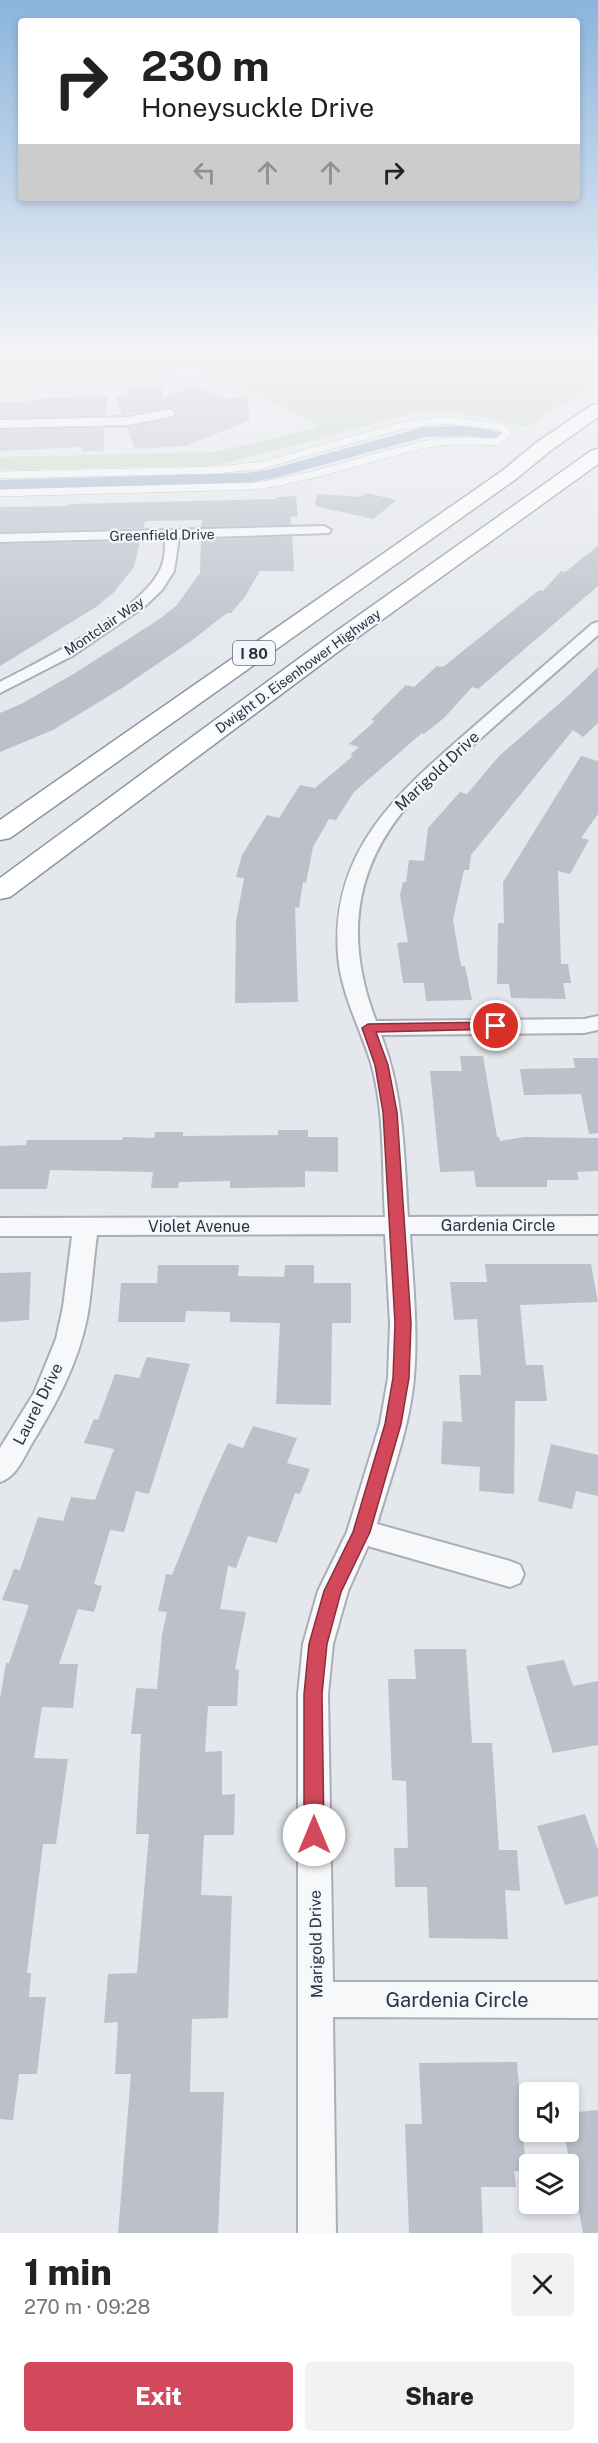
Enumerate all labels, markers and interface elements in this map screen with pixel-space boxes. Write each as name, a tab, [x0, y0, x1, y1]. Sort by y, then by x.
text: 230 m	[141, 41, 270, 90]
icon: right	[42, 42, 120, 120]
text: Honeysuckle Drive	[141, 91, 374, 123]
icon: left	[188, 156, 221, 189]
icon: ahead	[251, 156, 284, 189]
icon: ahead	[314, 156, 347, 189]
icon: right	[377, 156, 410, 189]
street label: Greenfield Drive	[109, 526, 215, 544]
street label: Montclair Way	[61, 593, 147, 659]
street label: Dwight D. Eisenhower Highway	[212, 605, 384, 736]
road number: I 80	[233, 641, 275, 665]
street label: Marigold Drive	[391, 727, 483, 815]
pin	[470, 1000, 521, 1051]
icon: arrive	[479, 1009, 512, 1042]
street label: Gardenia Circle	[441, 1216, 555, 1235]
street label: Violet Avenue	[148, 1217, 250, 1236]
street label: Laurel Drive	[9, 1360, 67, 1448]
position arrow	[282, 1803, 346, 1867]
street label: Marigold Drive	[306, 1890, 326, 1998]
street label: Gardenia Circle	[385, 1988, 529, 2012]
map controls	[519, 2082, 579, 2214]
button: sound	[519, 2082, 579, 2142]
button: layers	[519, 2154, 579, 2214]
text: 1 min	[24, 2251, 112, 2293]
button: close	[511, 2253, 574, 2316]
text: 270 m · 09:28	[24, 2295, 151, 2319]
button: Exit	[24, 2362, 293, 2431]
button: Share	[305, 2362, 574, 2431]

